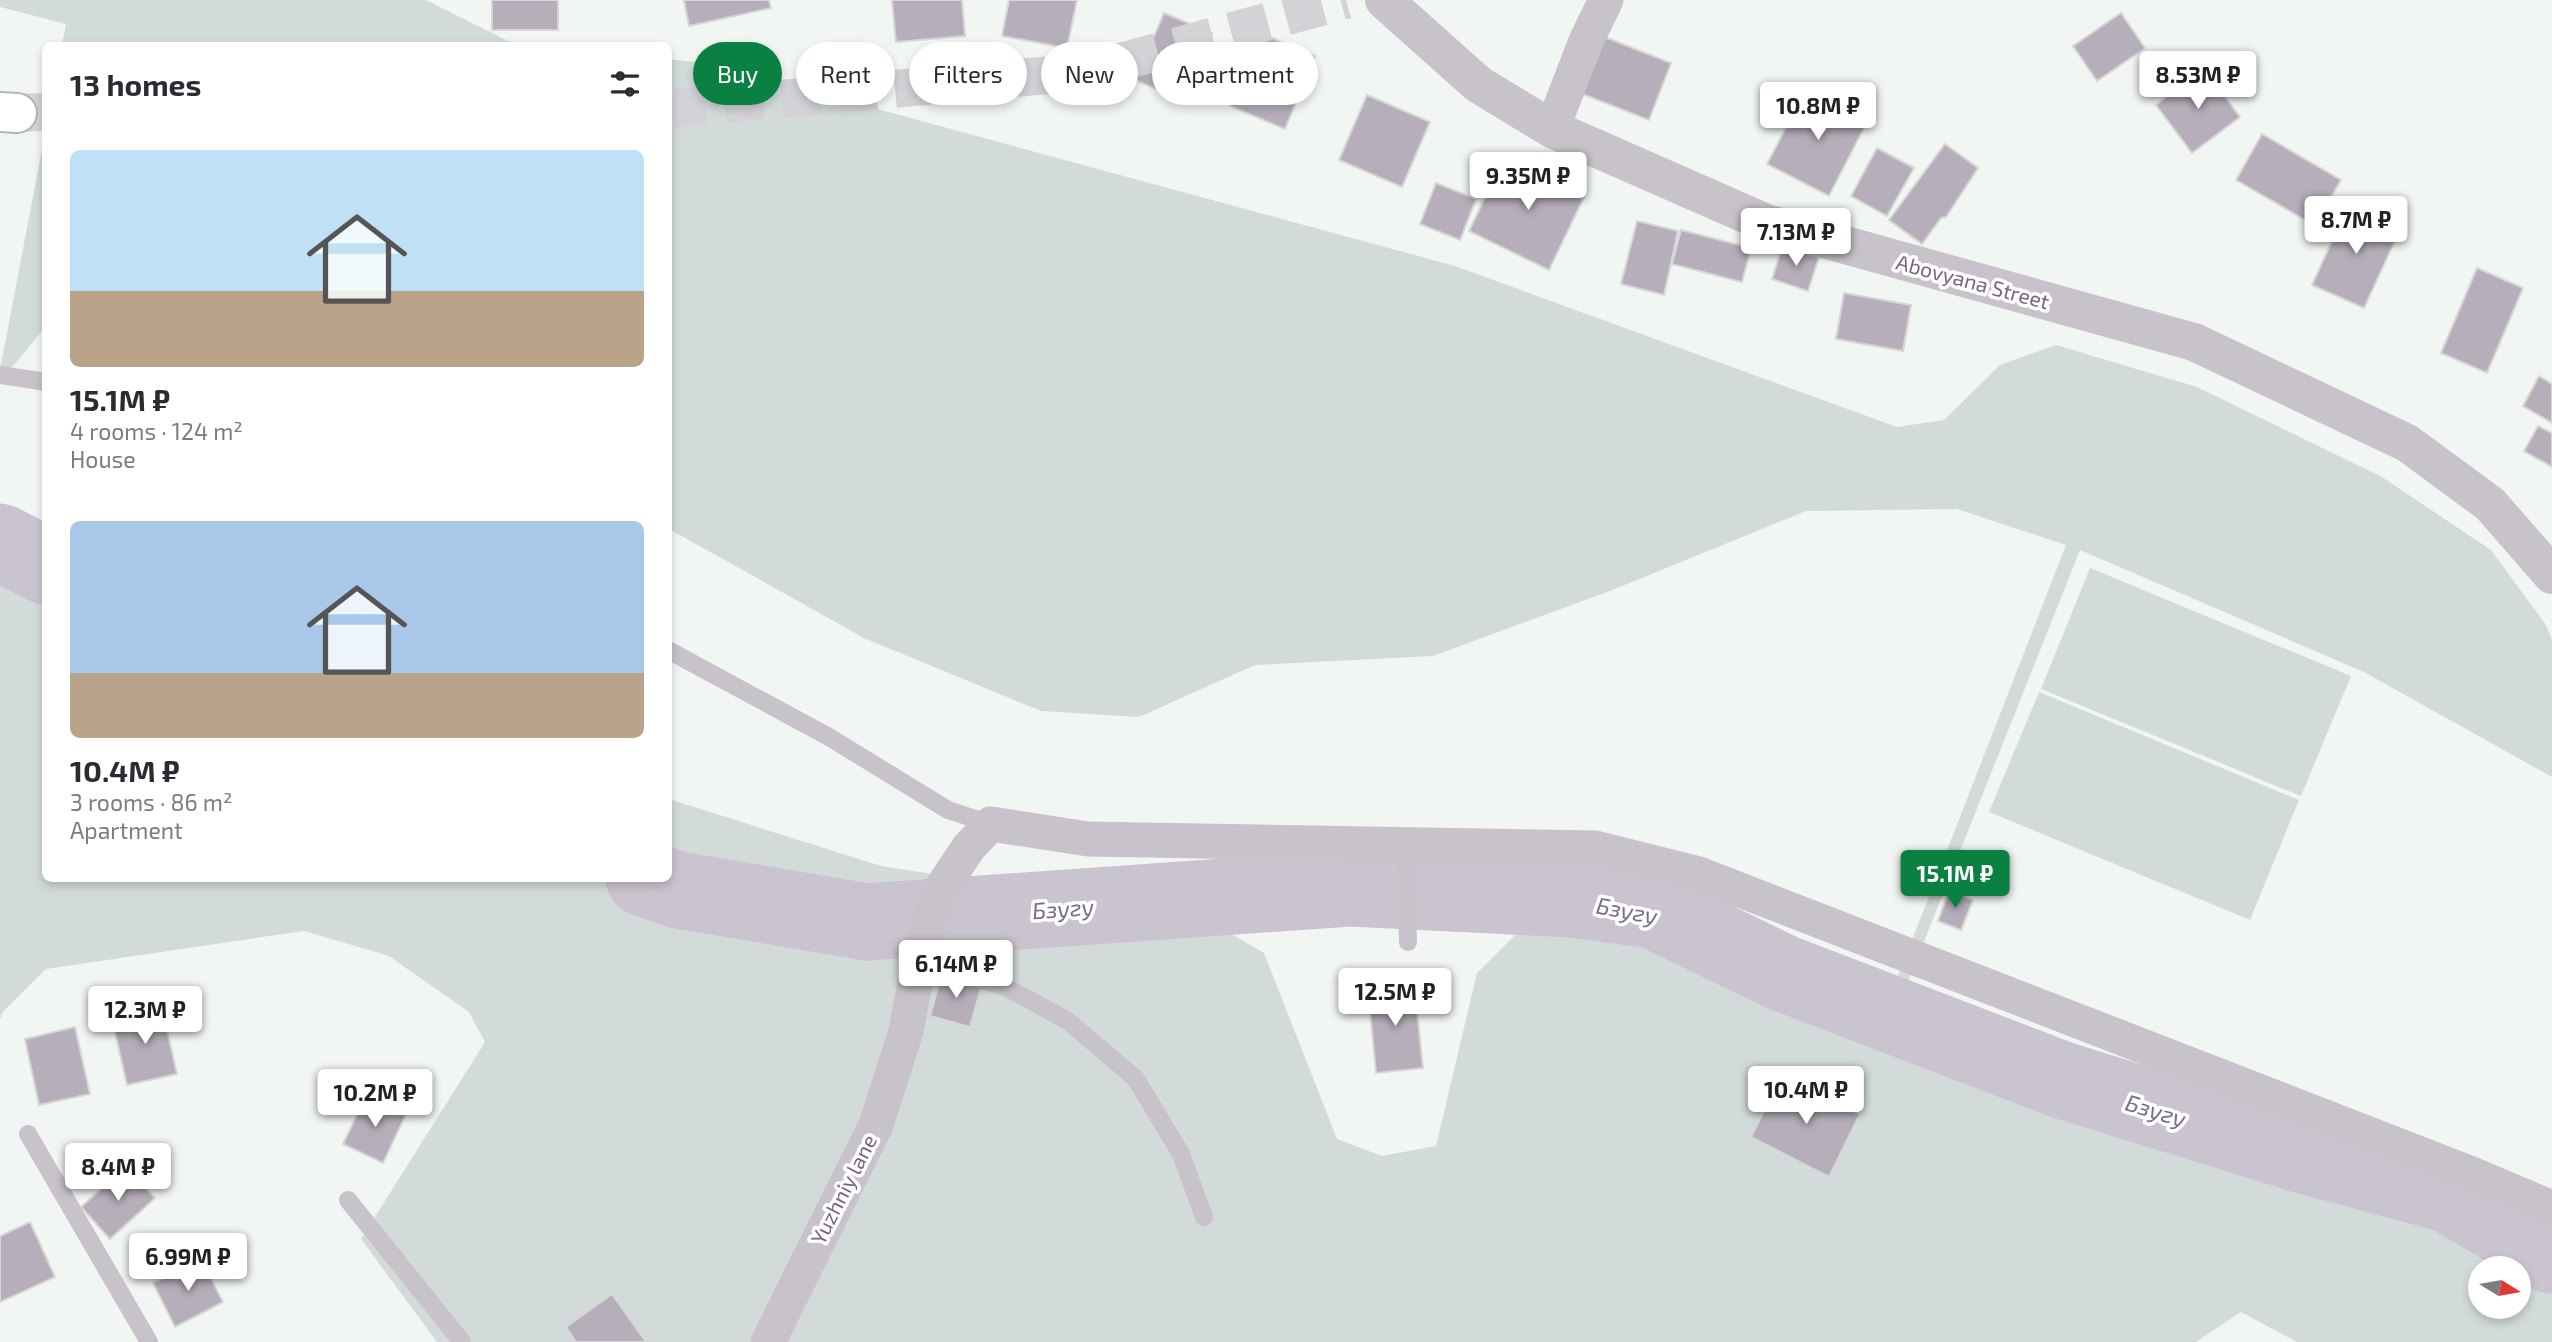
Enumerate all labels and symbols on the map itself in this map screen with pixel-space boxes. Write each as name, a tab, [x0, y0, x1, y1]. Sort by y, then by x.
pin: 8.53M ₽	[2133, 52, 2263, 111]
pin: 10.8M ₽	[1753, 82, 1883, 142]
pin: 9.35M ₽	[1463, 152, 1593, 212]
pin: 8.7M ₽	[2299, 196, 2413, 256]
pin: 7.13M ₽	[1731, 208, 1861, 268]
street label: Abovyana Street	[1894, 249, 2052, 313]
pin: 15.1M ₽	[1890, 850, 2020, 910]
water label: Бзугу	[1594, 890, 1661, 930]
water label: Бзугу	[1031, 892, 1095, 924]
pin: 6.14M ₽	[891, 940, 1021, 1000]
pin: 12.5M ₽	[1330, 968, 1460, 1028]
pin: 12.3M ₽	[80, 986, 210, 1046]
pin: 10.4M ₽	[1741, 1066, 1871, 1126]
pin: 10.2M ₽	[310, 1070, 440, 1129]
water label: Бзугу	[2122, 1088, 2190, 1133]
street label: Yuzhniy lane	[805, 1130, 881, 1248]
pin: 8.4M ₽	[61, 1144, 175, 1203]
pin: 6.99M ₽	[123, 1234, 253, 1293]
north arrow	[2468, 1256, 2530, 1320]

